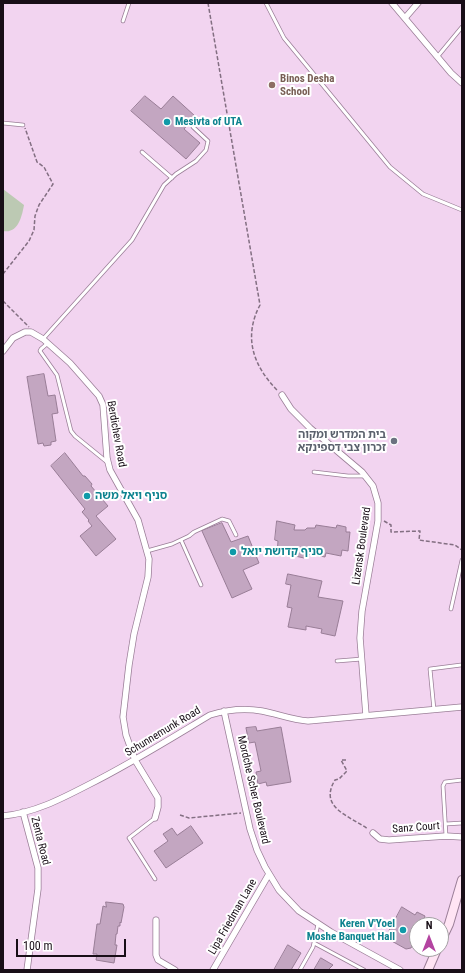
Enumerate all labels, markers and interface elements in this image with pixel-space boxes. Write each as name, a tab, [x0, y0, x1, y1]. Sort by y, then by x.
place label: Binos Desha School	[280, 72, 334, 98]
marker: Binos Desha School	[267, 80, 277, 90]
place label: Mesivta of UTA	[175, 115, 242, 129]
marker: Mesivta of UTA	[162, 117, 172, 127]
street label: Berdichev Road	[104, 400, 128, 468]
place label: בית המדרש ומקוה זכרון צבי דספינקא	[298, 428, 386, 454]
marker: בית המדרש ומקוה זכרון צבי דספינקא	[389, 436, 399, 446]
place label: סניף ויאל משה	[95, 489, 167, 503]
marker: סניף ויאל משה	[82, 491, 92, 501]
street label: Lizensk Boulevard	[350, 506, 374, 586]
place label: סניף קדושת יואל	[241, 545, 323, 559]
marker: סניף קדושת יואל	[228, 547, 238, 557]
street label: Schunnemunk Road	[123, 704, 203, 760]
street label: Mordche Scher Boulevard	[234, 735, 272, 845]
street label: Zenta Road	[28, 816, 52, 866]
street label: Sanz Court	[392, 820, 440, 836]
street label: Lipa Friedman Lane	[206, 877, 260, 957]
place label: Keren V'Yoel Moshe Banquet Hall	[307, 917, 395, 943]
north arrow	[409, 917, 449, 957]
text: N	[426, 919, 432, 932]
marker: Keren V'Yoel Moshe Banquet Hall	[398, 925, 408, 935]
scale bar	[18, 931, 128, 957]
text: 100 m	[23, 939, 53, 953]

